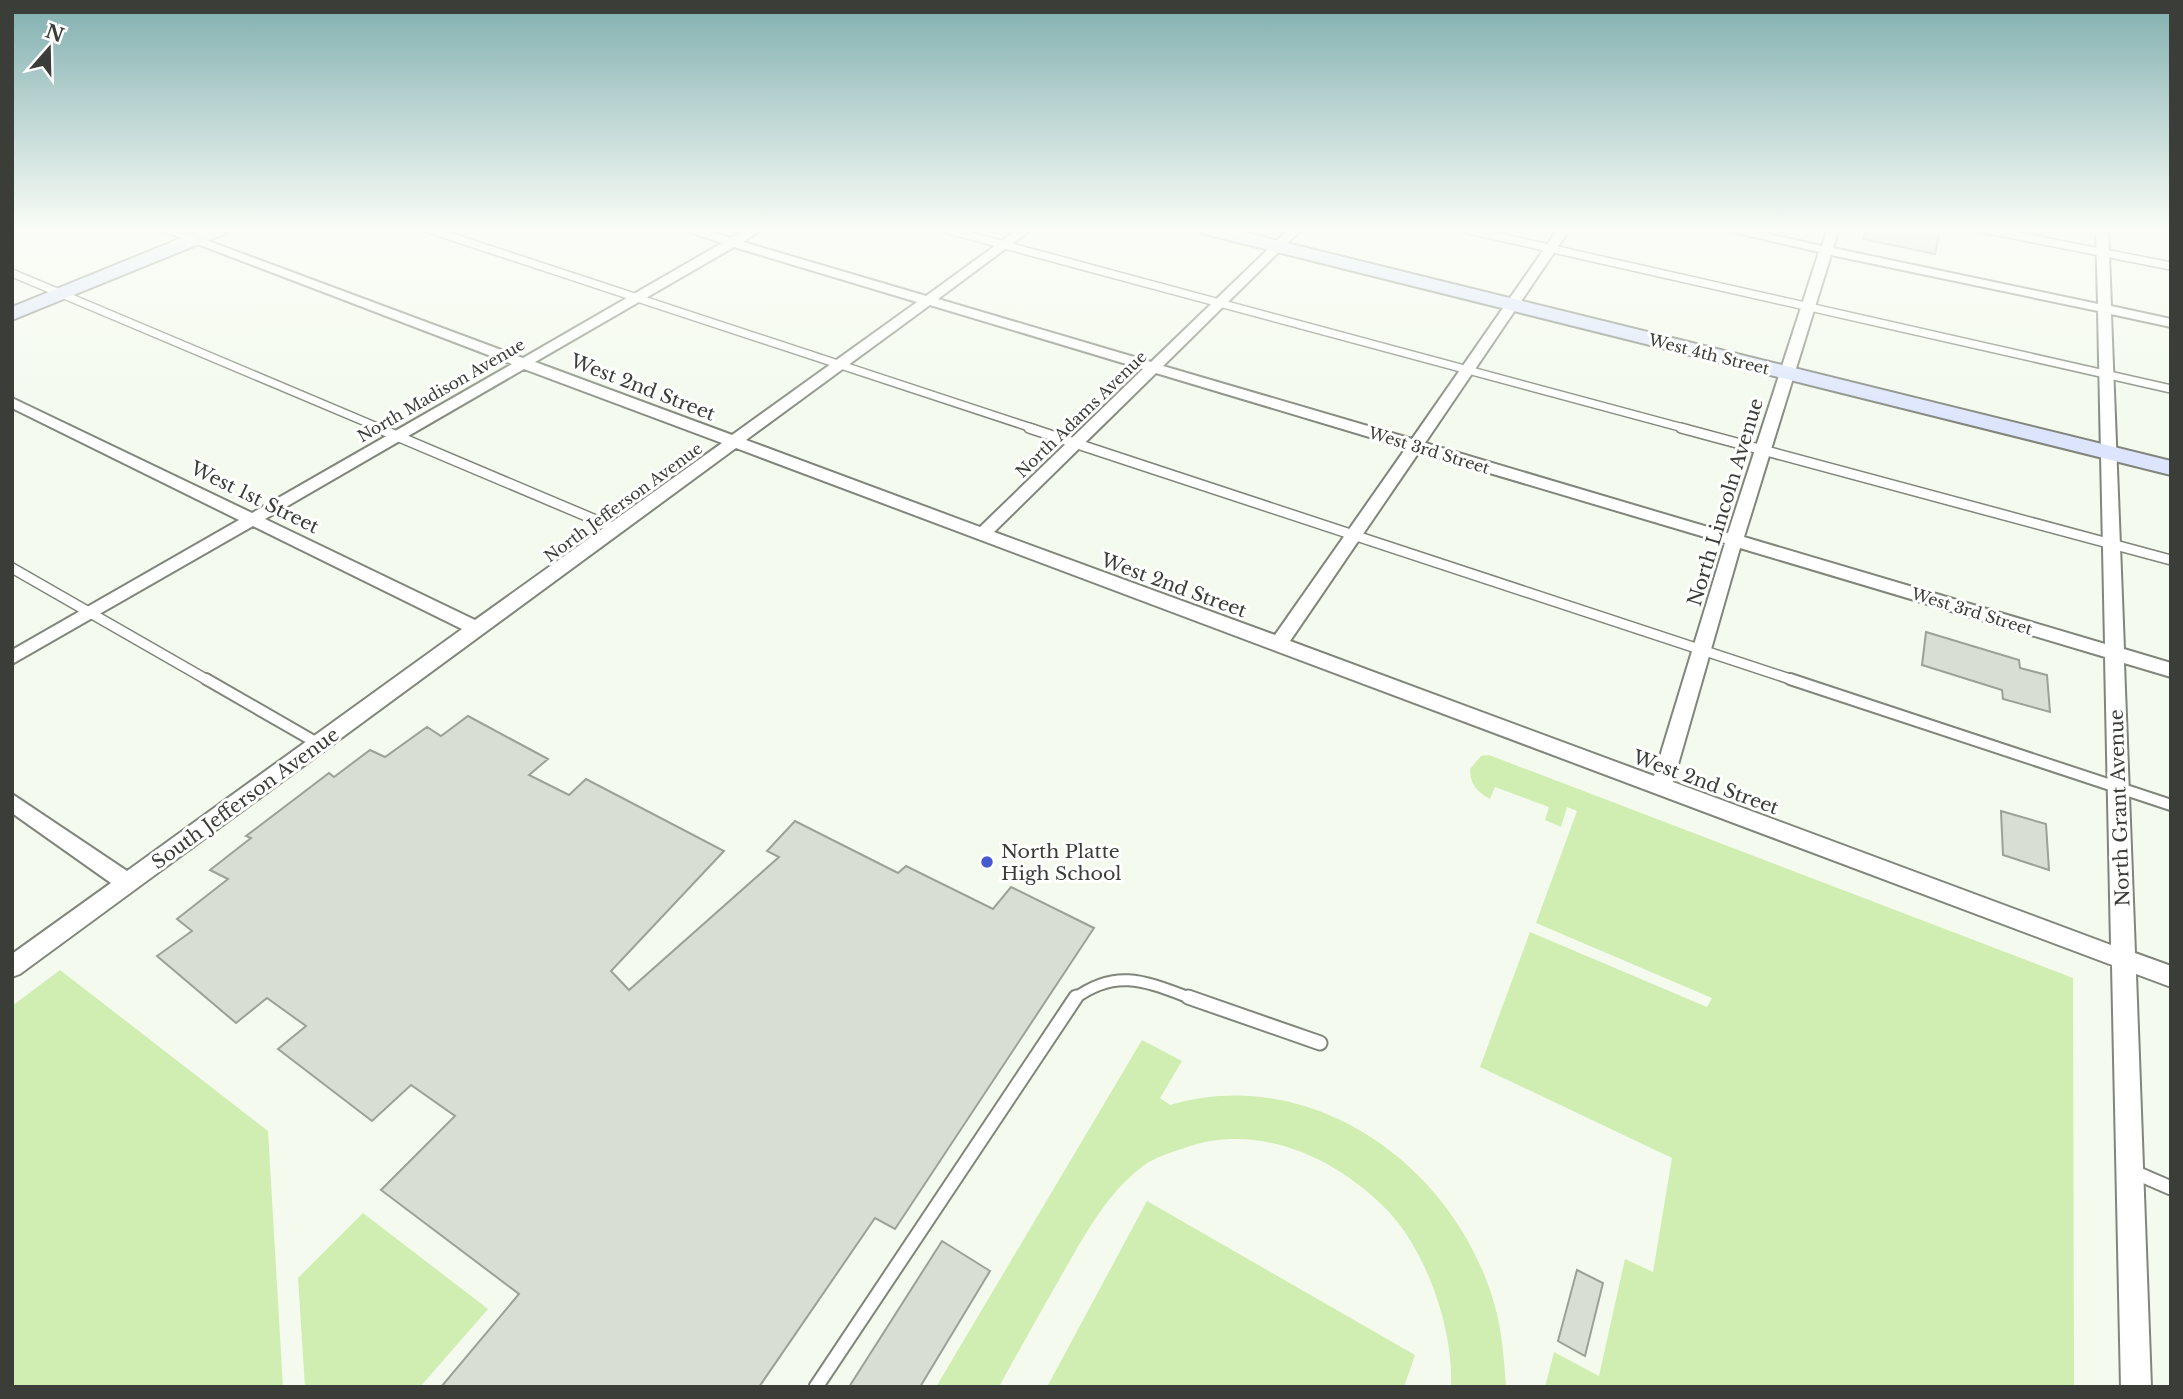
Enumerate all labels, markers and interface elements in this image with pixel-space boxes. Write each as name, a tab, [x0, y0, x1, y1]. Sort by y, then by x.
north arrow	[14, 14, 84, 84]
text: N	[42, 20, 67, 47]
street label: West 4th Street	[1646, 329, 1771, 379]
street label: North Madison Avenue	[354, 334, 528, 446]
street label: North Adams Avenue	[1011, 346, 1151, 482]
street label: West 2nd Street	[566, 349, 719, 426]
street label: North Lincoln Avenue	[1683, 395, 1768, 609]
street label: West 3rd Street	[1365, 422, 1492, 478]
street label: North Jefferson Avenue	[540, 438, 706, 566]
street label: West 1st Street	[186, 456, 323, 539]
street label: West 2nd Street	[1097, 548, 1251, 623]
street label: West 3rd Street	[1908, 583, 2035, 639]
street label: North Grant Avenue	[2105, 709, 2134, 907]
street label: South Jefferson Avenue	[147, 723, 343, 874]
street label: West 2nd Street	[1629, 745, 1783, 820]
place label: North Platte High School	[1001, 840, 1122, 885]
marker: North Platte High School	[979, 854, 995, 870]

